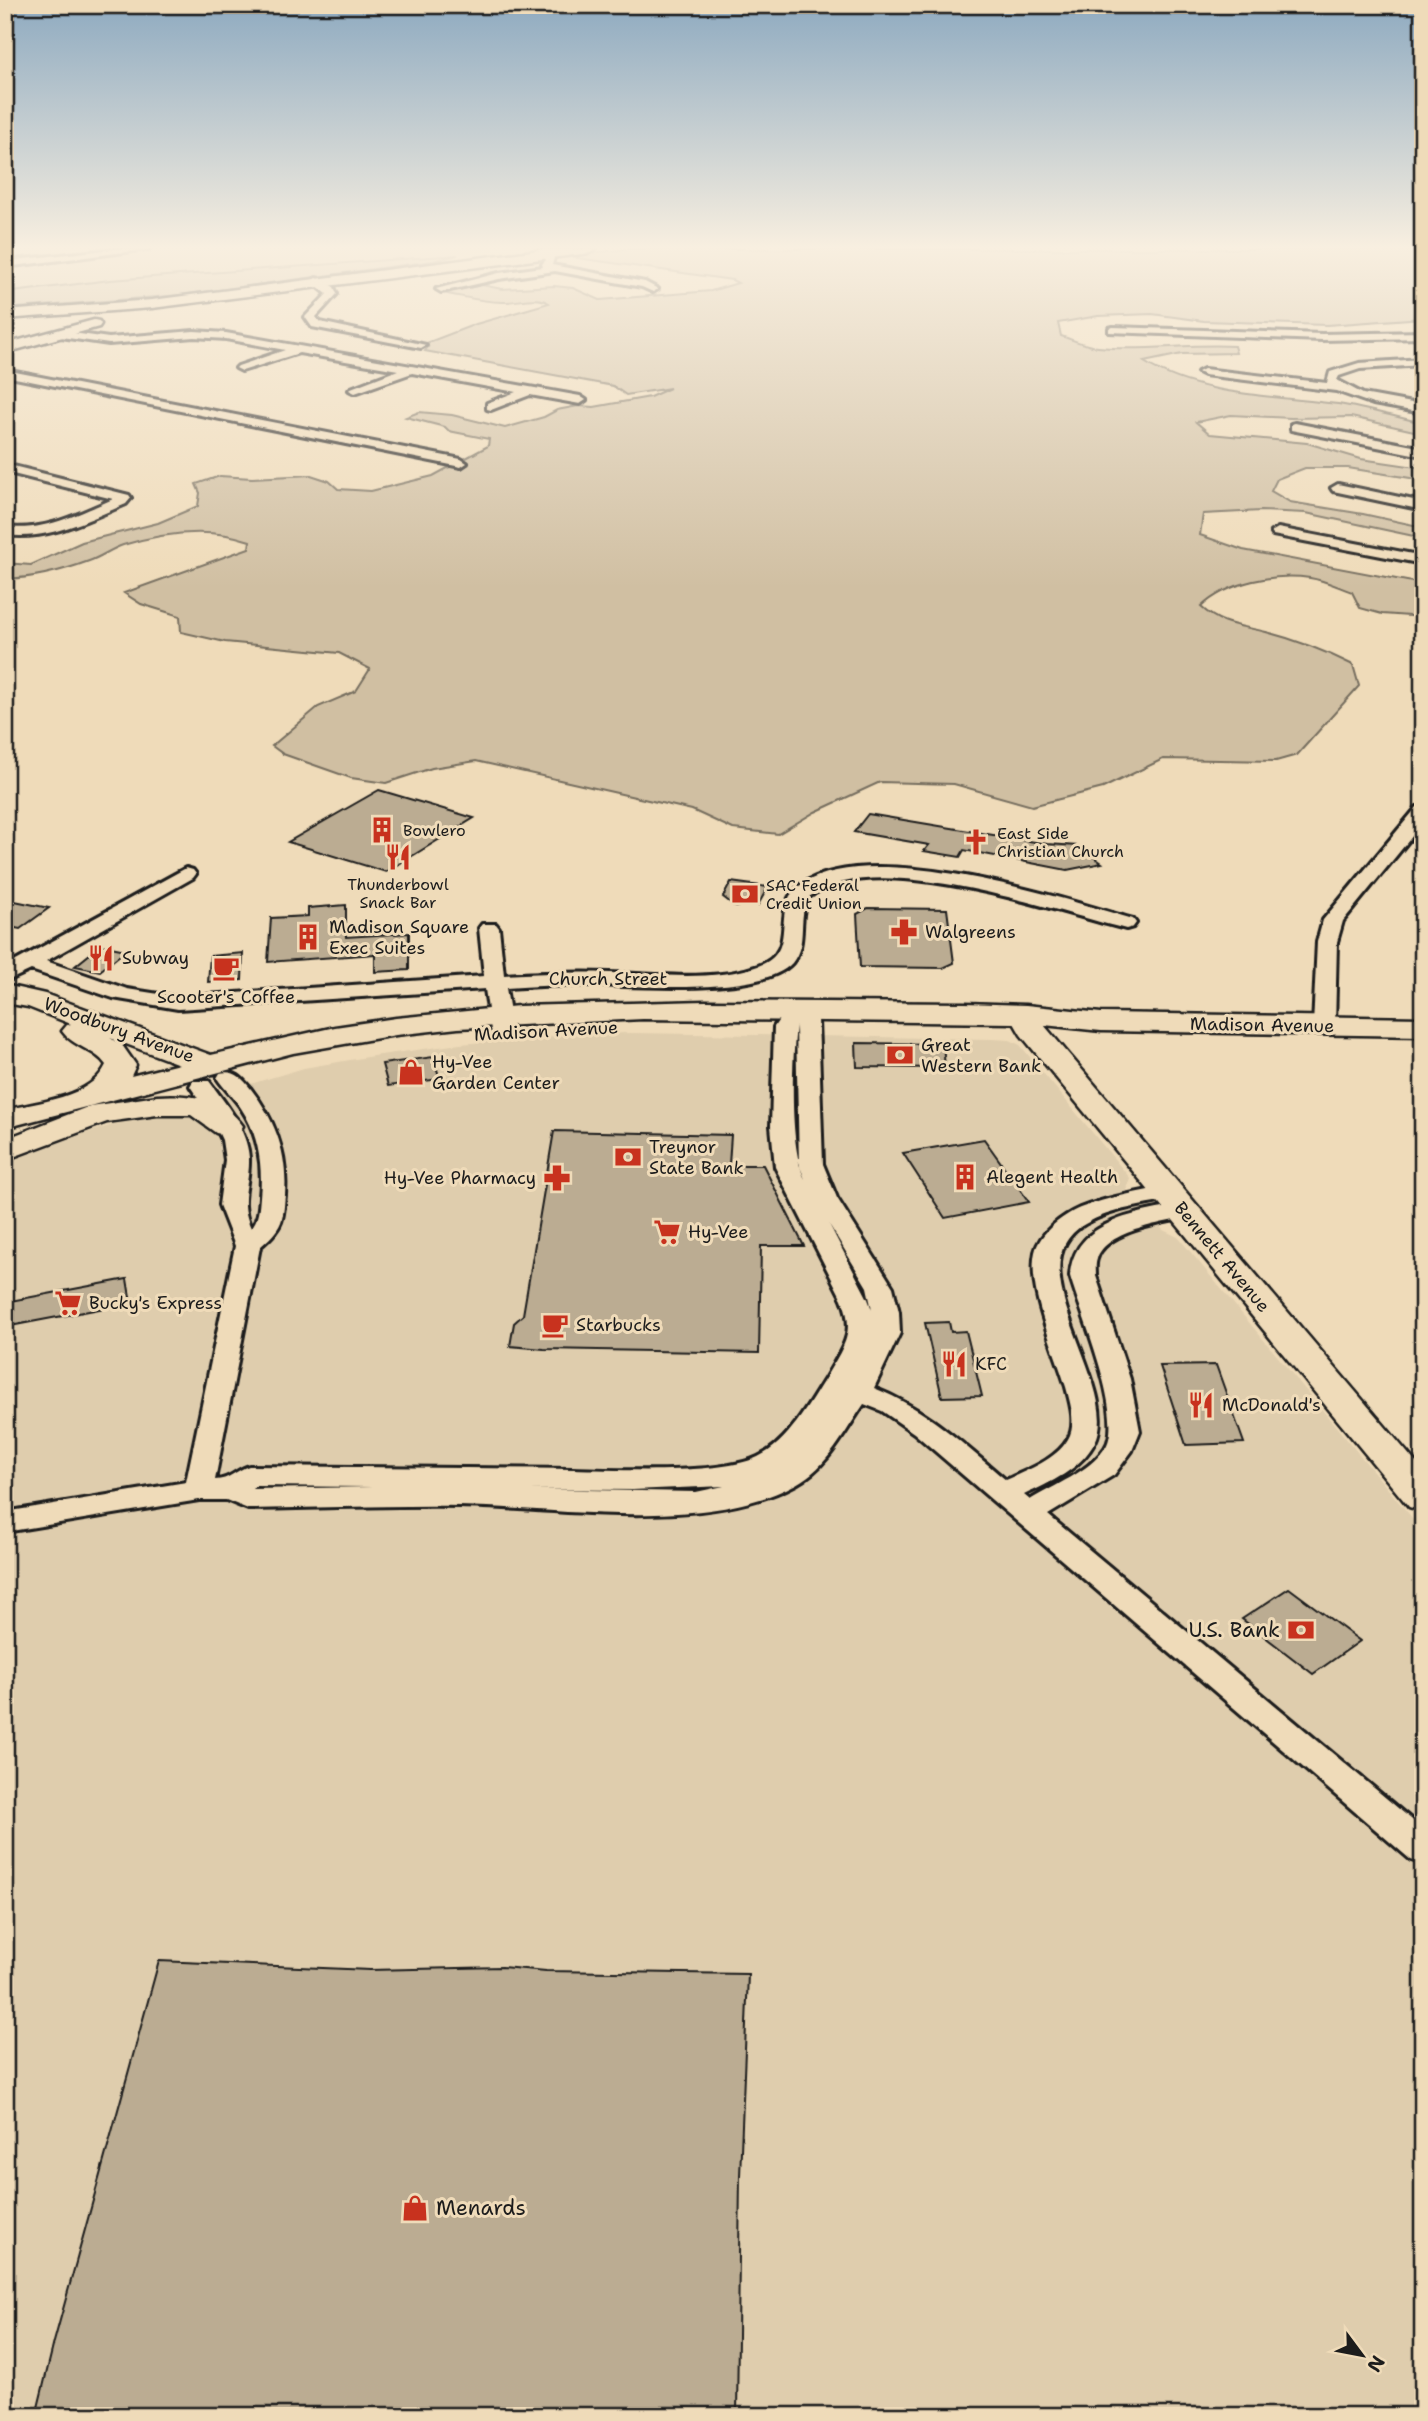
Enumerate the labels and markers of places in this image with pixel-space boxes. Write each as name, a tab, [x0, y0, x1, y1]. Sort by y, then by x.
building icon: Bowlero	[367, 815, 397, 845]
place label: Bowlero	[403, 820, 466, 841]
place label: East Side Christian Church	[997, 823, 1124, 862]
church icon: East Side Christian Church	[961, 827, 991, 857]
restaurant icon: Thunderbowl Snack Bar	[383, 842, 413, 872]
place label: Thunderbowl Snack Bar	[347, 874, 449, 913]
place label: SAC Federal Credit Union	[766, 875, 862, 914]
bank icon: SAC Federal Credit Union	[730, 879, 760, 909]
place label: Madison Square Exec Suites	[329, 915, 469, 960]
pharmacy icon: Walgreens	[889, 917, 919, 947]
place label: Walgreens	[925, 920, 1016, 944]
building icon: Madison Square Exec Suites	[293, 922, 323, 952]
restaurant icon: Subway	[86, 943, 116, 973]
place label: Subway	[122, 946, 189, 970]
cafe icon: Scooter's Coffee	[211, 953, 241, 983]
place label: Scooter's Coffee	[157, 985, 295, 1009]
place label: Great Western Bank	[921, 1033, 1041, 1078]
bank icon: Great Western Bank	[885, 1040, 915, 1070]
place label: Hy-Vee Garden Center	[432, 1050, 560, 1095]
shop icon: Hy-Vee Garden Center	[396, 1057, 426, 1087]
place label: Treynor State Bank	[649, 1135, 744, 1180]
bank icon: Treynor State Bank	[613, 1142, 643, 1172]
building icon: Alegent Health	[950, 1162, 980, 1192]
pharmacy icon: Hy-Vee Pharmacy	[542, 1163, 572, 1193]
place label: Alegent Health	[986, 1165, 1118, 1189]
place label: Hy-Vee Pharmacy	[384, 1166, 536, 1190]
supermarket icon: Hy-Vee	[652, 1217, 682, 1247]
place label: Hy-Vee	[688, 1220, 748, 1244]
supermarket icon: Bucky's Express	[53, 1288, 83, 1318]
place label: Bucky's Express	[89, 1291, 222, 1315]
cafe icon: Starbucks	[540, 1310, 570, 1340]
place label: Starbucks	[576, 1313, 661, 1337]
restaurant icon: KFC	[939, 1349, 969, 1379]
place label: KFC	[975, 1352, 1007, 1376]
restaurant icon: McDonald's	[1186, 1390, 1216, 1420]
place label: McDonald's	[1222, 1393, 1321, 1417]
bank icon: U.S. Bank	[1286, 1615, 1316, 1645]
place label: U.S. Bank	[1188, 1616, 1280, 1644]
shop icon: Menards	[400, 2193, 430, 2223]
place label: Menards	[436, 2194, 526, 2222]

